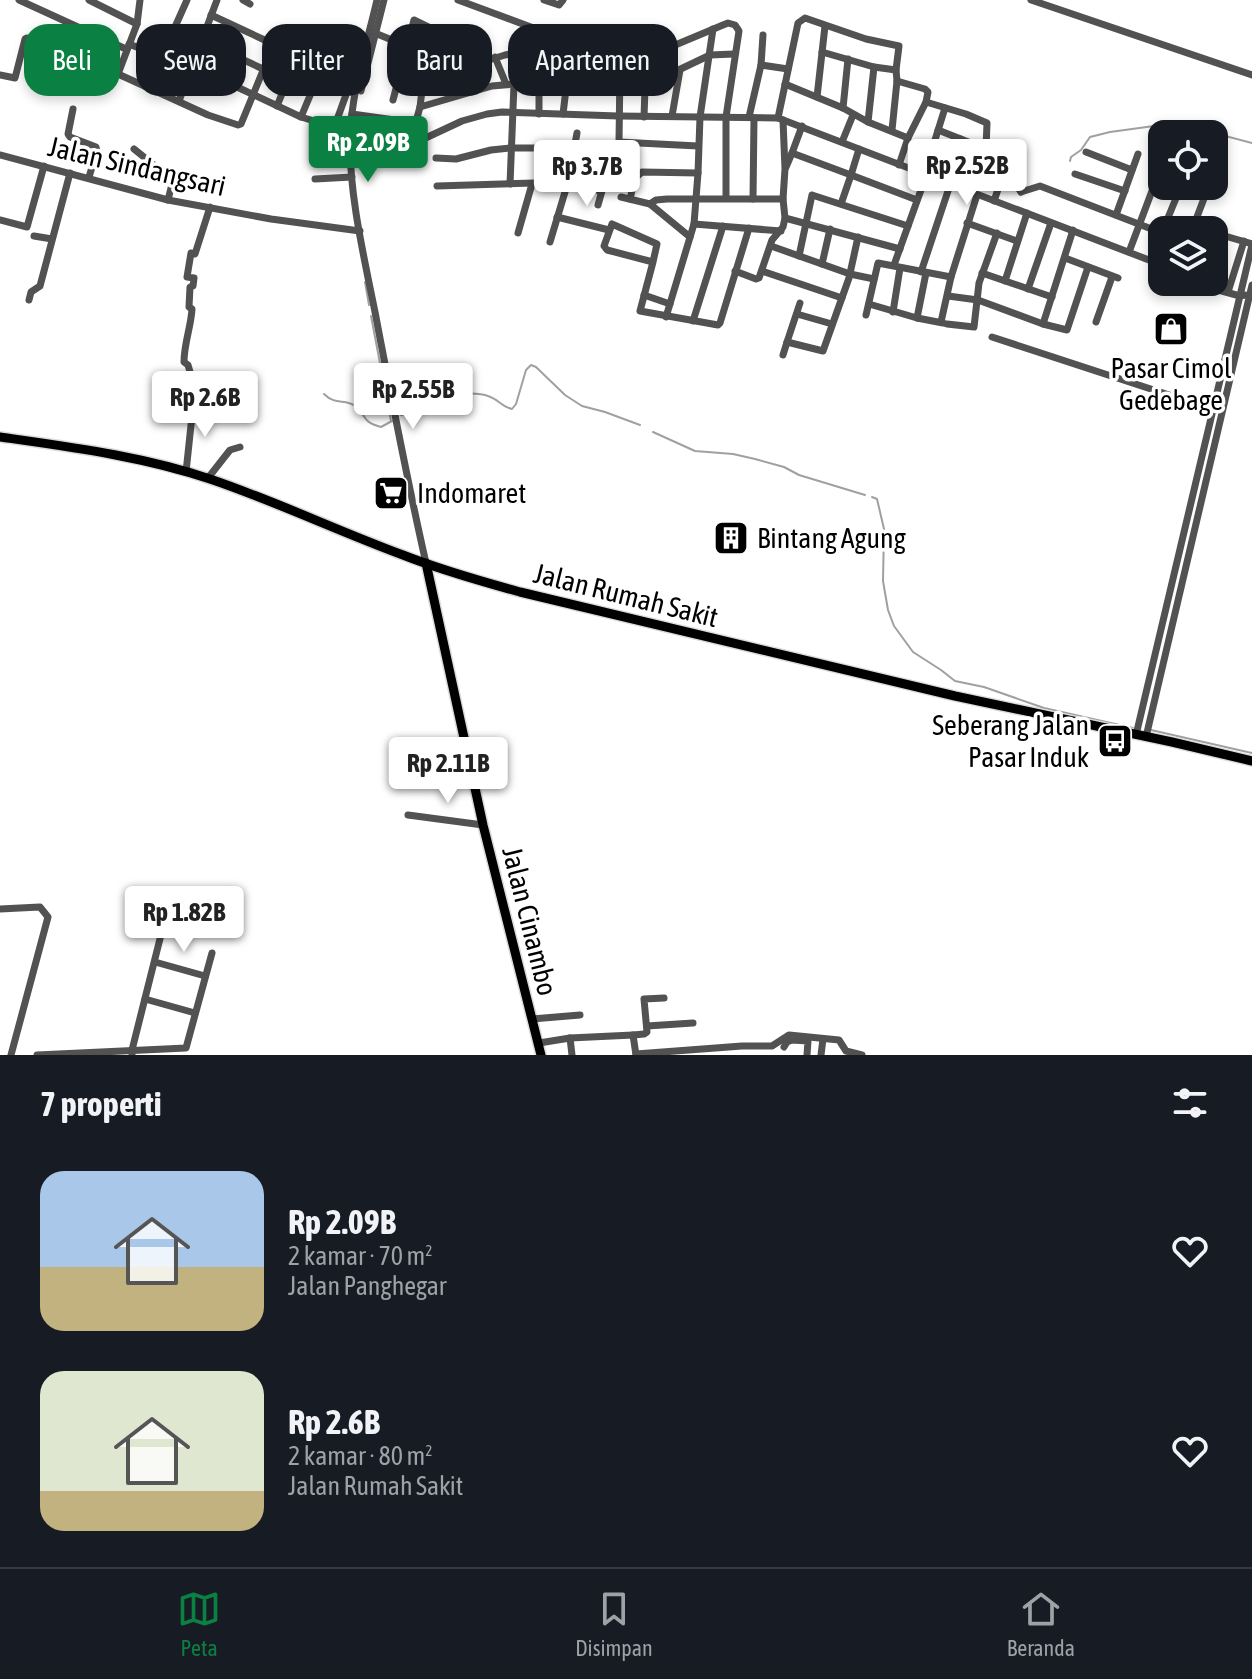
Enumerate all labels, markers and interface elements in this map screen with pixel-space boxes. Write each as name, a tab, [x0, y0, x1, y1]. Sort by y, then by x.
chip: Beli	[24, 24, 120, 96]
chip: Sewa	[136, 24, 246, 96]
chip: Filter	[262, 24, 371, 96]
chip: Baru	[387, 24, 492, 96]
chip: Apartemen	[508, 24, 678, 96]
pin: Rp 2.09B	[285, 116, 451, 184]
map controls	[1148, 120, 1228, 296]
button: locate	[1148, 120, 1228, 200]
text: Rp 2.09B	[327, 127, 409, 157]
street label: Jalan Sindangsari	[45, 130, 229, 202]
pin: Rp 2.52B	[884, 139, 1050, 207]
pin: Rp 3.7B	[513, 140, 661, 208]
text: Rp 2.52B	[926, 150, 1008, 180]
text: Rp 3.7B	[552, 151, 622, 181]
button: layers	[1148, 216, 1228, 296]
shop icon: Pasar Cimol Gedebage	[1152, 310, 1190, 348]
place label: Pasar Cimol Gedebage	[1111, 352, 1232, 416]
pin: Rp 2.55B	[330, 363, 496, 431]
pin: Rp 2.6B	[131, 371, 279, 439]
text: Rp 2.55B	[372, 374, 454, 404]
text: Rp 2.6B	[170, 382, 240, 412]
supermarket icon: Indomaret	[372, 474, 410, 512]
place label: Indomaret	[417, 477, 526, 509]
building icon: Bintang Agung	[712, 519, 750, 557]
place label: Bintang Agung	[757, 522, 906, 554]
street label: Jalan Rumah Sakit	[531, 557, 721, 633]
place label: Seberang Jalan Pasar Induk	[932, 709, 1089, 773]
bus stop icon: Seberang Jalan Pasar Induk	[1096, 722, 1134, 760]
pin: Rp 2.11B	[365, 737, 531, 805]
text: Rp 2.11B	[407, 748, 489, 778]
street label: Jalan Cinambo	[496, 843, 564, 999]
pin: Rp 1.82B	[101, 886, 267, 954]
text: Rp 1.82B	[143, 897, 225, 927]
icon: filters	[1168, 1081, 1212, 1125]
text: 7 properti	[40, 1084, 162, 1123]
text: Rp 2.09B	[288, 1202, 396, 1241]
icon: home	[104, 1203, 200, 1299]
icon: heart	[1168, 1229, 1212, 1273]
text: 2 kamar · 70 m²	[288, 1241, 432, 1271]
text: Jalan Panghegar	[288, 1271, 447, 1301]
text: Rp 2.6B	[288, 1402, 380, 1441]
icon: home	[104, 1403, 200, 1499]
icon: heart	[1168, 1429, 1212, 1473]
text: 2 kamar · 80 m²	[288, 1441, 432, 1471]
text: Jalan Rumah Sakit	[288, 1471, 463, 1501]
tab: Peta	[177, 1587, 221, 1661]
tab: Disimpan	[575, 1587, 653, 1661]
tab: Beranda	[1007, 1587, 1075, 1661]

